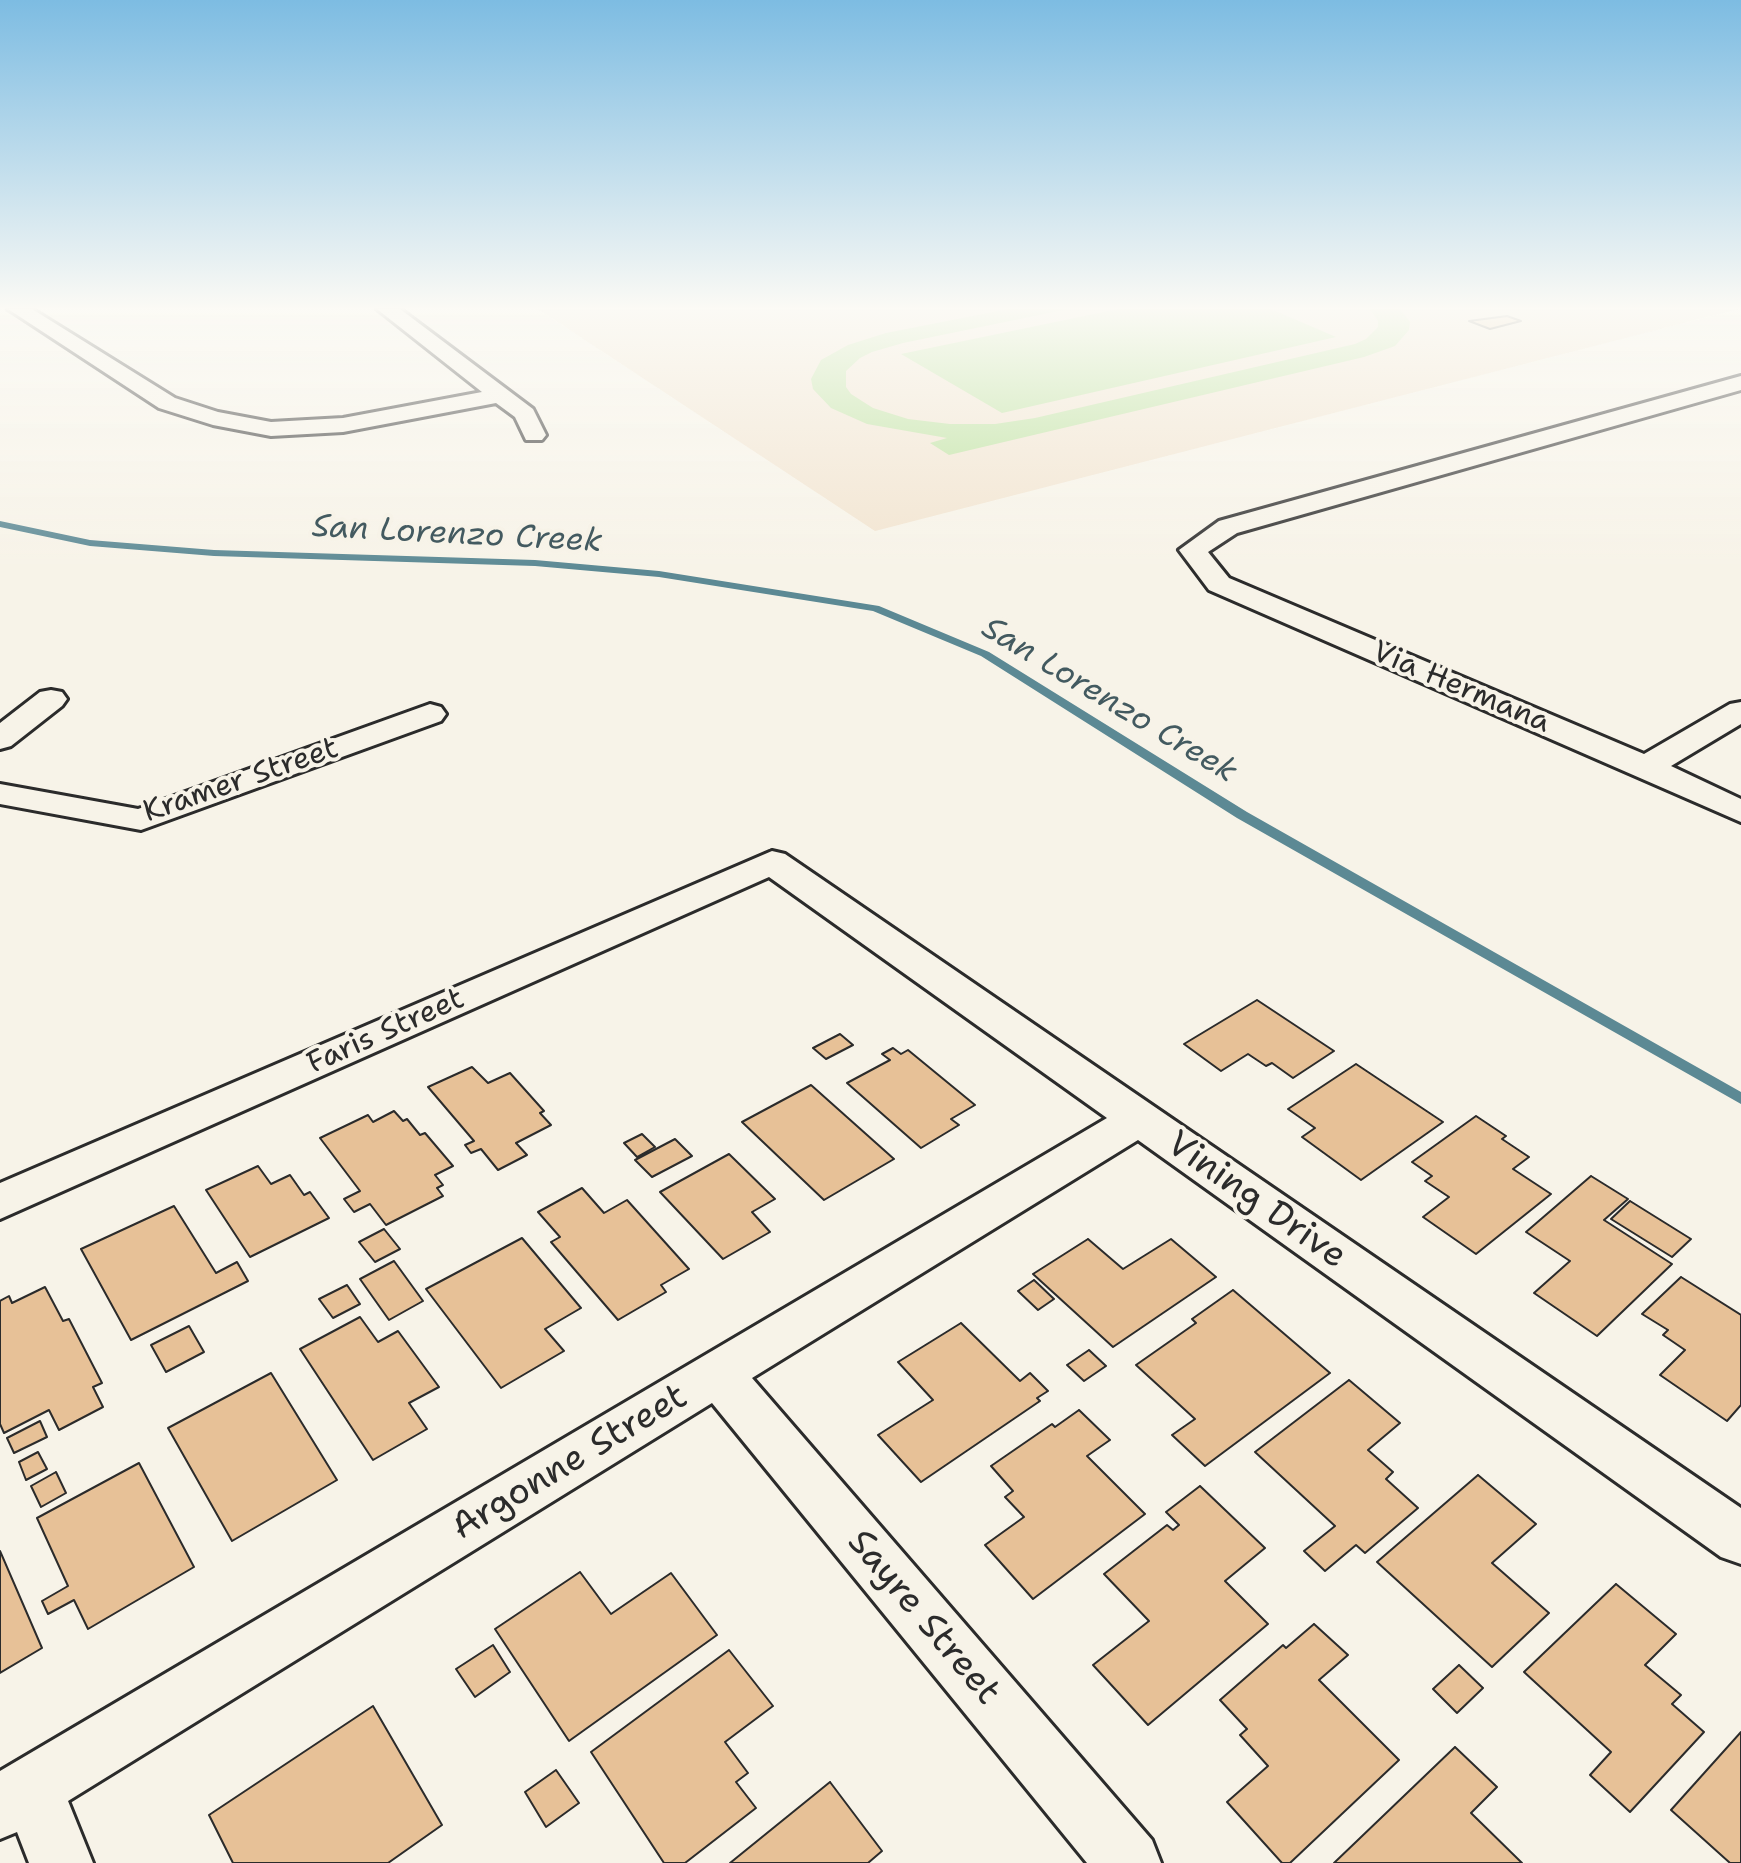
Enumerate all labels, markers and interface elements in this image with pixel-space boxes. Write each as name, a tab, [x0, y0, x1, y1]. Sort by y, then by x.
water label: San Lorenzo Creek	[311, 508, 603, 562]
water label: San Lorenzo Creek	[975, 610, 1243, 792]
street label: Via Hermana	[1367, 634, 1555, 742]
street label: Kramer Street	[139, 731, 343, 831]
street label: Faris Street	[302, 981, 470, 1083]
street label: Vining Drive	[1158, 1123, 1354, 1279]
street label: Argonne Street	[444, 1376, 696, 1550]
street label: Sayre Street	[837, 1522, 1009, 1714]

